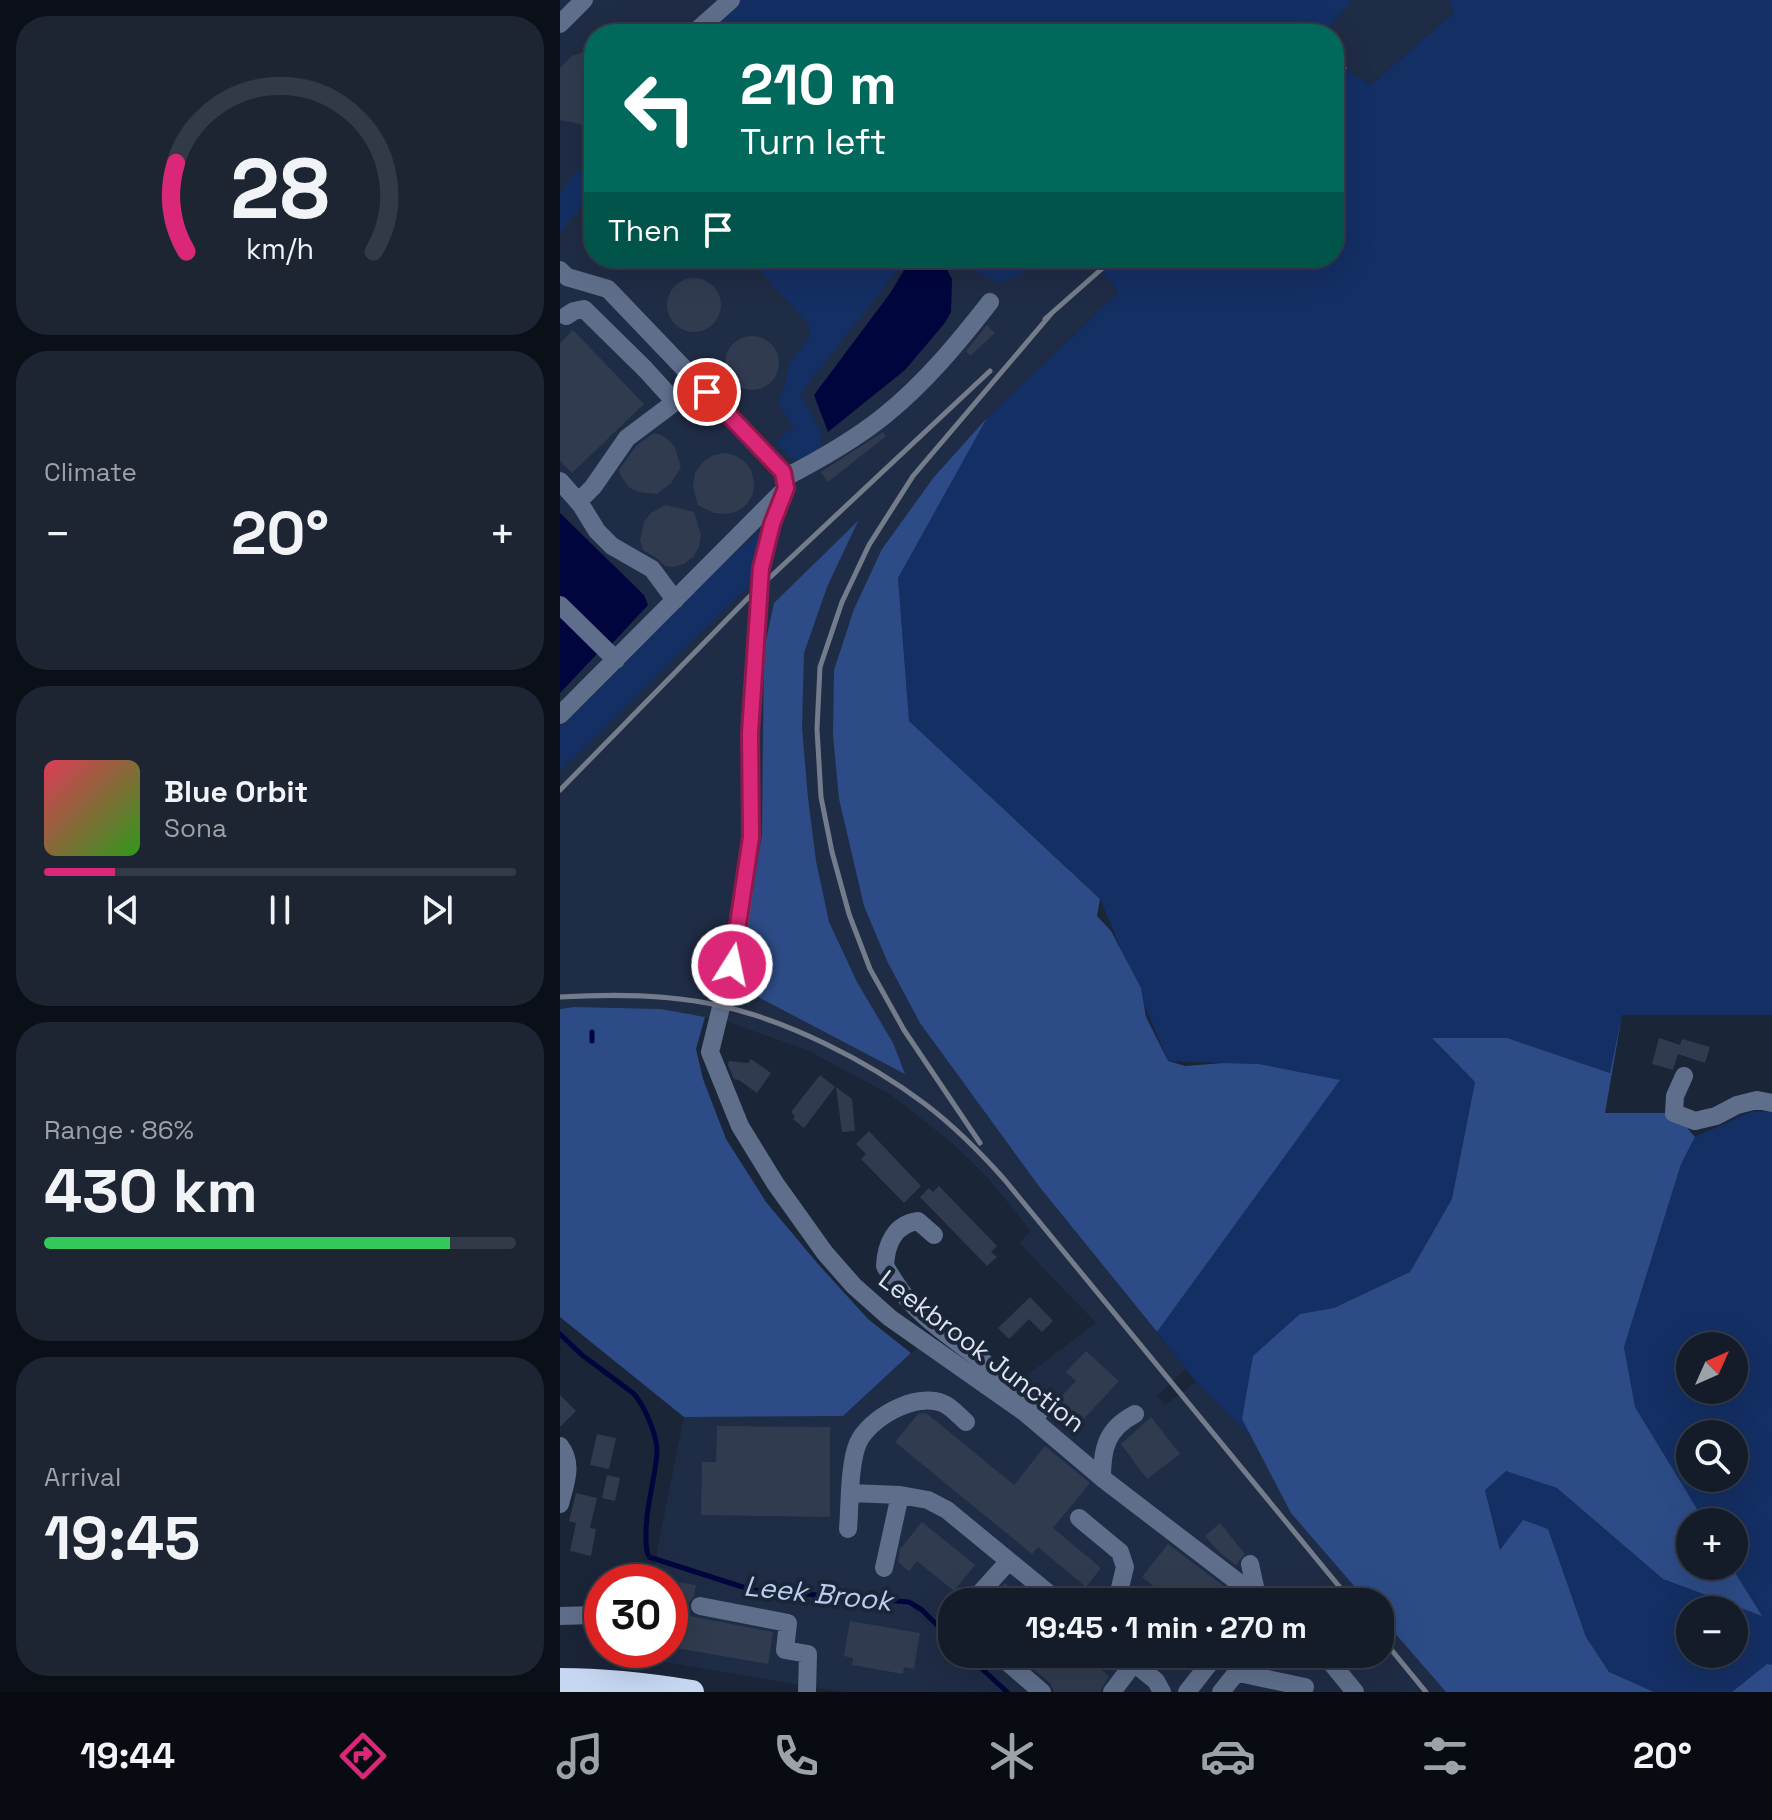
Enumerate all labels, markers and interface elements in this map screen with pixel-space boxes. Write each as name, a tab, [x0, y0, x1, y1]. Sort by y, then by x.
text: 210 m	[740, 49, 897, 120]
icon: left	[608, 56, 712, 160]
text: Turn left	[740, 119, 887, 165]
text: 28	[230, 135, 330, 241]
icon: arrive	[696, 208, 740, 252]
text: Then	[608, 211, 680, 250]
text: km/h	[246, 231, 314, 267]
pin	[673, 358, 741, 426]
icon: arrive	[685, 370, 729, 414]
text: Climate	[44, 455, 137, 489]
text: 20°	[231, 495, 329, 572]
text: −	[44, 506, 71, 562]
text: +	[489, 506, 516, 562]
text: Blue Orbit	[164, 772, 308, 811]
text: Sona	[164, 811, 227, 845]
icon: previous	[101, 888, 145, 932]
icon: pause	[258, 888, 302, 932]
icon: next	[415, 888, 459, 932]
position arrow	[690, 923, 774, 1007]
text: Range · 86%	[44, 1113, 194, 1147]
text: 430 km	[44, 1153, 258, 1230]
street label: Leekbrook Junction	[872, 1262, 1092, 1440]
north arrow	[1676, 1332, 1748, 1404]
map controls	[1676, 1332, 1748, 1668]
button: search	[1676, 1420, 1748, 1492]
text: Arrival	[44, 1460, 121, 1494]
text: 19:45	[44, 1500, 200, 1577]
button: +	[1676, 1508, 1748, 1580]
speed limit sign: 30	[584, 1564, 688, 1668]
water label: Leek Brook	[742, 1567, 897, 1619]
button: −	[1676, 1596, 1748, 1668]
text: 19:45 · 1 min · 270 m	[1025, 1608, 1307, 1647]
icon: directions	[335, 1728, 391, 1784]
icon: music	[552, 1728, 608, 1784]
icon: phone	[768, 1728, 824, 1784]
icon: climate	[984, 1728, 1040, 1784]
icon: car	[1200, 1728, 1256, 1784]
icon: filters	[1417, 1728, 1473, 1784]
text: 19:44	[80, 1733, 175, 1779]
text: 20°	[1633, 1733, 1692, 1779]

